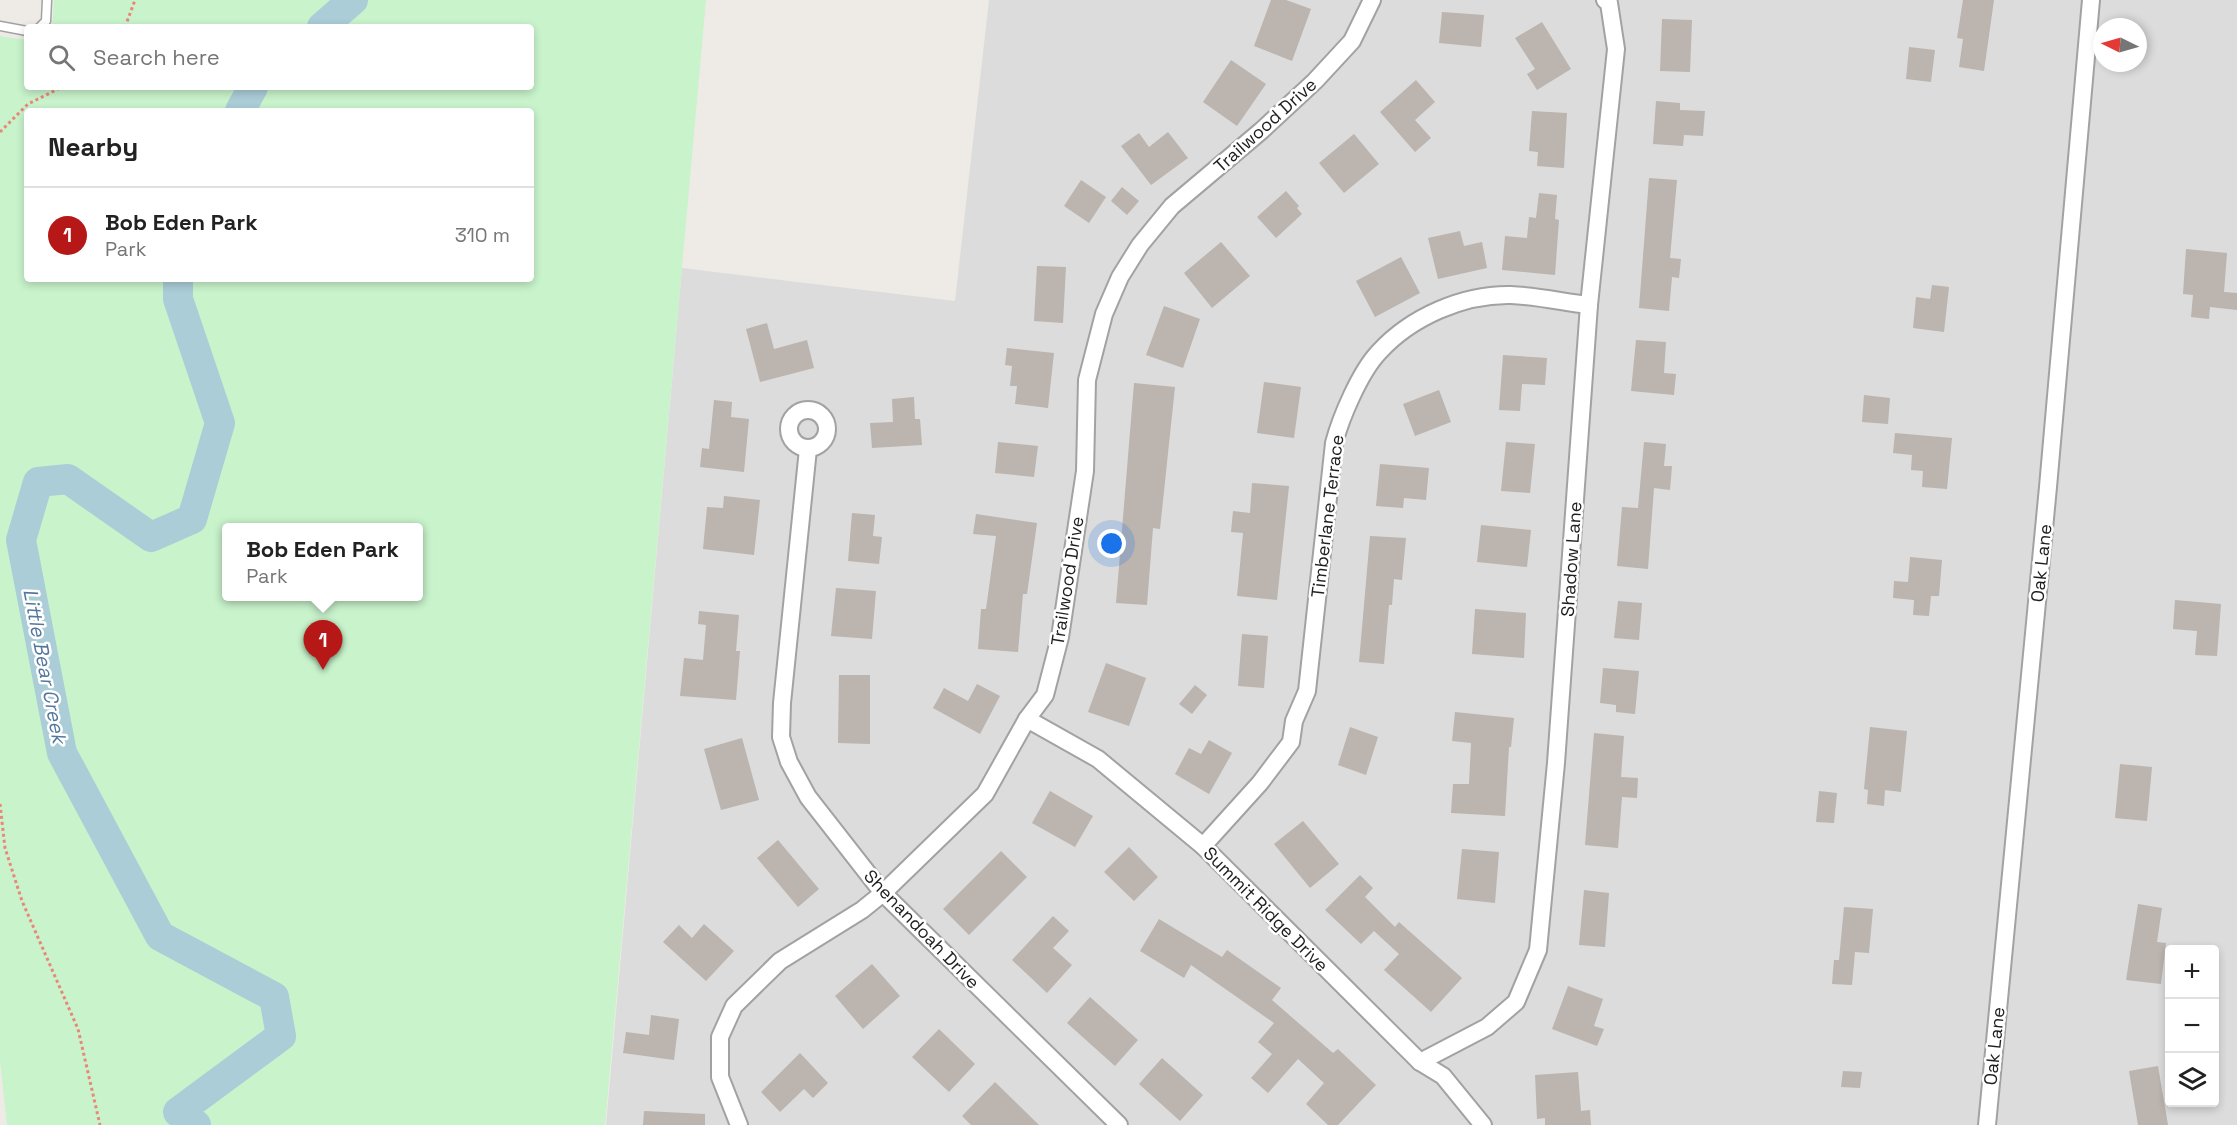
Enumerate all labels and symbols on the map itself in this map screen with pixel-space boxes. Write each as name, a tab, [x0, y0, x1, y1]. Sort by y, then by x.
north arrow	[2093, 18, 2147, 72]
street label: Trailwood Drive	[1209, 73, 1321, 177]
street label: Timberlane Terrace	[1306, 433, 1348, 599]
street label: Shadow Lane	[1555, 501, 1587, 617]
street label: Trailwood Drive	[1045, 515, 1089, 647]
street label: Oak Lane	[2025, 523, 2057, 603]
your location	[1097, 529, 1126, 558]
water label: Little Bear Creek	[17, 586, 73, 748]
pin: 1	[304, 620, 342, 670]
street label: Summit Ridge Drive	[1199, 842, 1333, 976]
street label: Shenandoah Drive	[859, 865, 985, 993]
street label: Oak Lane	[1978, 1006, 2010, 1086]

